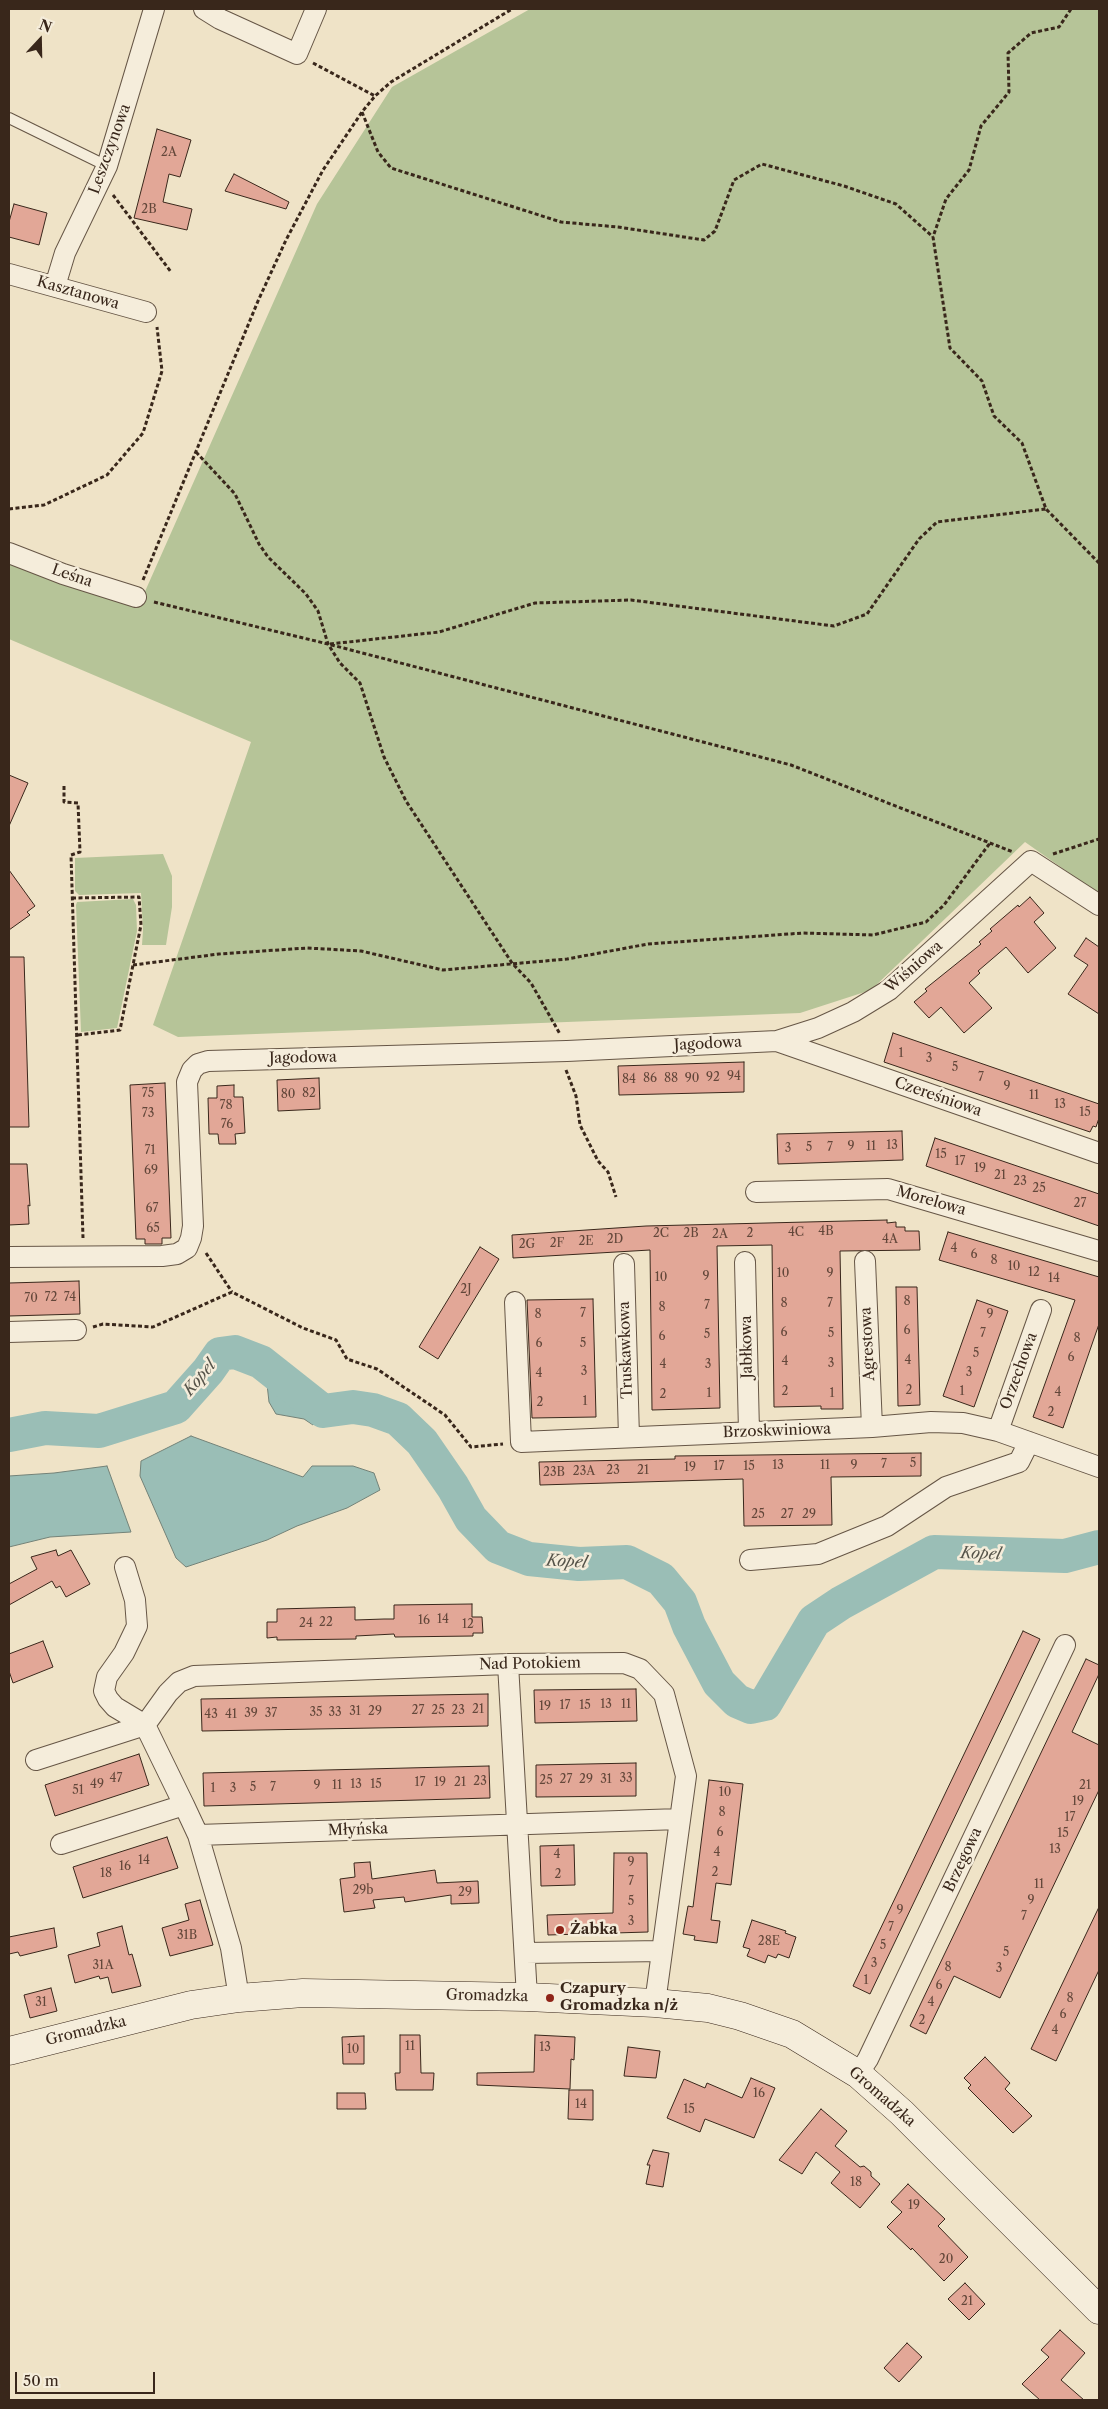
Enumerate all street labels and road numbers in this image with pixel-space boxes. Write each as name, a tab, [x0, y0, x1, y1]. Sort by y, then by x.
street label: Leszczynowa	[85, 102, 135, 196]
street label: Kasztanowa	[35, 273, 121, 313]
street label: Leśna	[49, 561, 95, 591]
street label: Wiśniowa	[882, 937, 946, 997]
street label: Jagodowa	[674, 1033, 742, 1055]
street label: Jagodowa	[269, 1048, 337, 1068]
street label: Czereśniowa	[892, 1074, 984, 1120]
street label: Morelowa	[894, 1182, 968, 1220]
street label: Truskawkowa	[615, 1301, 637, 1399]
street label: Agrestowa	[857, 1307, 879, 1381]
street label: Jabłkowa	[737, 1315, 757, 1379]
street label: Orzechowa	[997, 1330, 1041, 1412]
street label: Brzoskwiniowa	[723, 1420, 831, 1442]
street label: Nad Potokiem	[479, 1654, 581, 1674]
street label: Młyńska	[328, 1820, 388, 1840]
street label: Brzegowa	[940, 1825, 986, 1895]
street label: Gromadzka	[446, 1986, 528, 2006]
street label: Gromadzka	[44, 2012, 128, 2050]
street label: Gromadzka	[845, 2063, 919, 2131]

